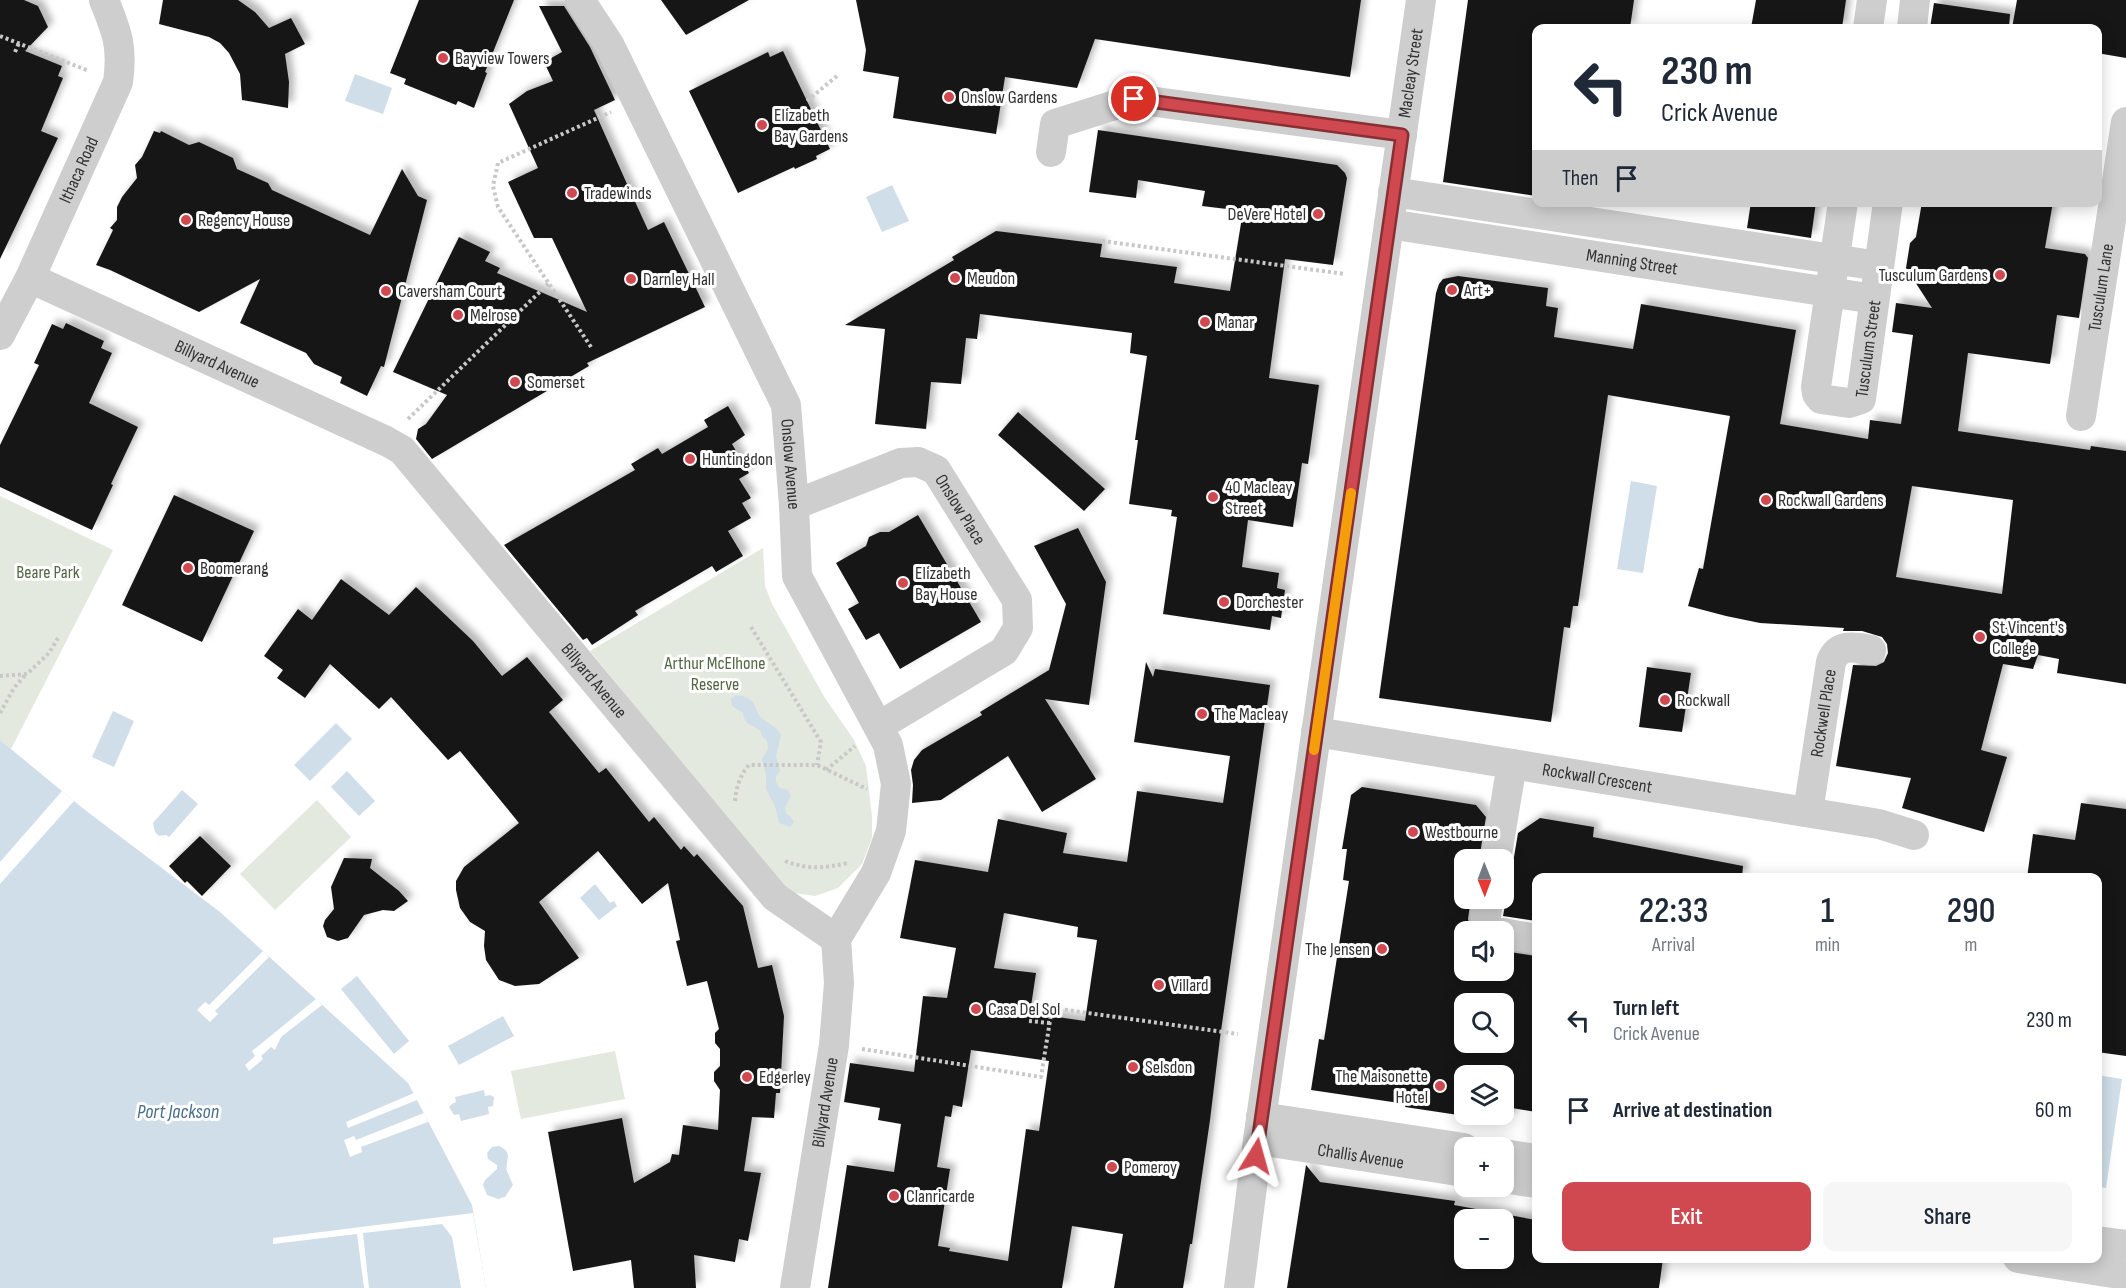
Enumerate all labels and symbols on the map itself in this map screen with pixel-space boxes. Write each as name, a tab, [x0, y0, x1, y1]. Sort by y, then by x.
street label: Macleay Street	[1394, 27, 1428, 119]
place label: Bayview Towers	[455, 48, 549, 69]
marker: Bayview Towers	[436, 51, 450, 65]
pin	[1108, 73, 1159, 124]
place label: Onslow Gardens	[961, 87, 1057, 108]
marker: Onslow Gardens	[942, 90, 956, 104]
place label: Elizabeth Bay Gardens	[774, 105, 848, 147]
marker: Elizabeth Bay Gardens	[755, 118, 769, 132]
street label: Ithaca Road	[55, 134, 103, 207]
place label: Tradewinds	[584, 183, 652, 204]
marker: Tradewinds	[565, 186, 579, 200]
place label: DeVere Hotel	[1228, 204, 1306, 225]
marker: DeVere Hotel	[1311, 207, 1325, 221]
place label: Regency House	[198, 210, 290, 231]
marker: Regency House	[179, 213, 193, 227]
street label: Tusculum Lane	[2084, 242, 2118, 333]
street label: Manning Street	[1585, 245, 1680, 280]
place label: Tusculum Gardens	[1878, 265, 1988, 286]
place label: Meudon	[967, 268, 1015, 289]
marker: Tusculum Gardens	[1993, 268, 2007, 282]
place label: Darnley Hall	[643, 269, 715, 290]
marker: Meudon	[948, 271, 962, 285]
marker: Darnley Hall	[624, 272, 638, 286]
place label: Art+	[1463, 280, 1492, 301]
place label: Caversham Court	[398, 281, 503, 302]
marker: Art+	[1445, 283, 1459, 297]
marker: Caversham Court	[379, 284, 393, 298]
street label: Tusculum Street	[1851, 298, 1886, 399]
place label: Melrose	[470, 305, 517, 326]
marker: Melrose	[451, 308, 465, 322]
place label: Manar	[1217, 312, 1254, 333]
marker: Manar	[1198, 315, 1212, 329]
street label: Billyard Avenue	[171, 336, 263, 393]
place label: Somerset	[527, 372, 586, 393]
marker: Somerset	[508, 375, 522, 389]
street label: Onslow Avenue	[776, 418, 804, 510]
place label: Huntingdon	[702, 449, 773, 470]
marker: Huntingdon	[683, 452, 697, 466]
street label: Onslow Place	[930, 470, 990, 549]
place label: 40 Macleay Street	[1225, 477, 1293, 519]
marker: 40 Macleay Street	[1206, 490, 1220, 504]
place label: Rockwall Gardens	[1778, 490, 1884, 511]
marker: Rockwall Gardens	[1759, 493, 1773, 507]
place label: Boomerang	[200, 558, 268, 579]
marker: Boomerang	[181, 561, 195, 575]
park label: Beare Park	[16, 562, 80, 583]
place label: Elizabeth Bay House	[915, 563, 978, 605]
marker: Elizabeth Bay House	[896, 576, 910, 590]
place label: Dorchester	[1236, 592, 1304, 613]
marker: Dorchester	[1217, 595, 1231, 609]
place label: St Vincent's College	[1992, 617, 2064, 659]
marker: St Vincent's College	[1973, 630, 1987, 644]
street label: Billyard Avenue	[557, 639, 631, 722]
park label: Arthur McElhone Reserve	[664, 653, 765, 695]
street label: Rockwell Place	[1807, 668, 1841, 759]
place label: Rockwall	[1677, 690, 1730, 711]
marker: Rockwall	[1658, 693, 1672, 707]
place label: The Macleay	[1214, 704, 1288, 725]
marker: The Macleay	[1195, 707, 1209, 721]
street label: Rockwall Crescent	[1541, 759, 1654, 798]
place label: Westbourne	[1425, 822, 1498, 843]
marker: Westbourne	[1406, 825, 1420, 839]
north arrow	[1454, 849, 1514, 909]
place label: The Jensen	[1305, 939, 1370, 960]
marker: The Jensen	[1375, 942, 1389, 956]
place label: Villard	[1171, 975, 1208, 996]
marker: Villard	[1152, 978, 1166, 992]
place label: Casa Del Sol	[988, 999, 1060, 1020]
marker: Casa Del Sol	[969, 1002, 983, 1016]
street label: Billyard Avenue	[808, 1056, 843, 1149]
place label: Selsdon	[1145, 1057, 1192, 1078]
marker: Selsdon	[1126, 1060, 1140, 1074]
place label: The Maisonette Hotel	[1335, 1066, 1428, 1108]
place label: Edgerley	[759, 1067, 811, 1088]
marker: Edgerley	[740, 1070, 754, 1084]
marker: The Maisonette Hotel	[1433, 1079, 1447, 1093]
water label: Port Jackson	[137, 1100, 219, 1124]
position arrow	[1224, 1124, 1288, 1188]
street label: Challis Avenue	[1316, 1139, 1405, 1174]
place label: Pomeroy	[1124, 1157, 1177, 1178]
marker: Pomeroy	[1105, 1160, 1119, 1174]
place label: Clanricarde	[906, 1186, 975, 1207]
marker: Clanricarde	[887, 1189, 901, 1203]

